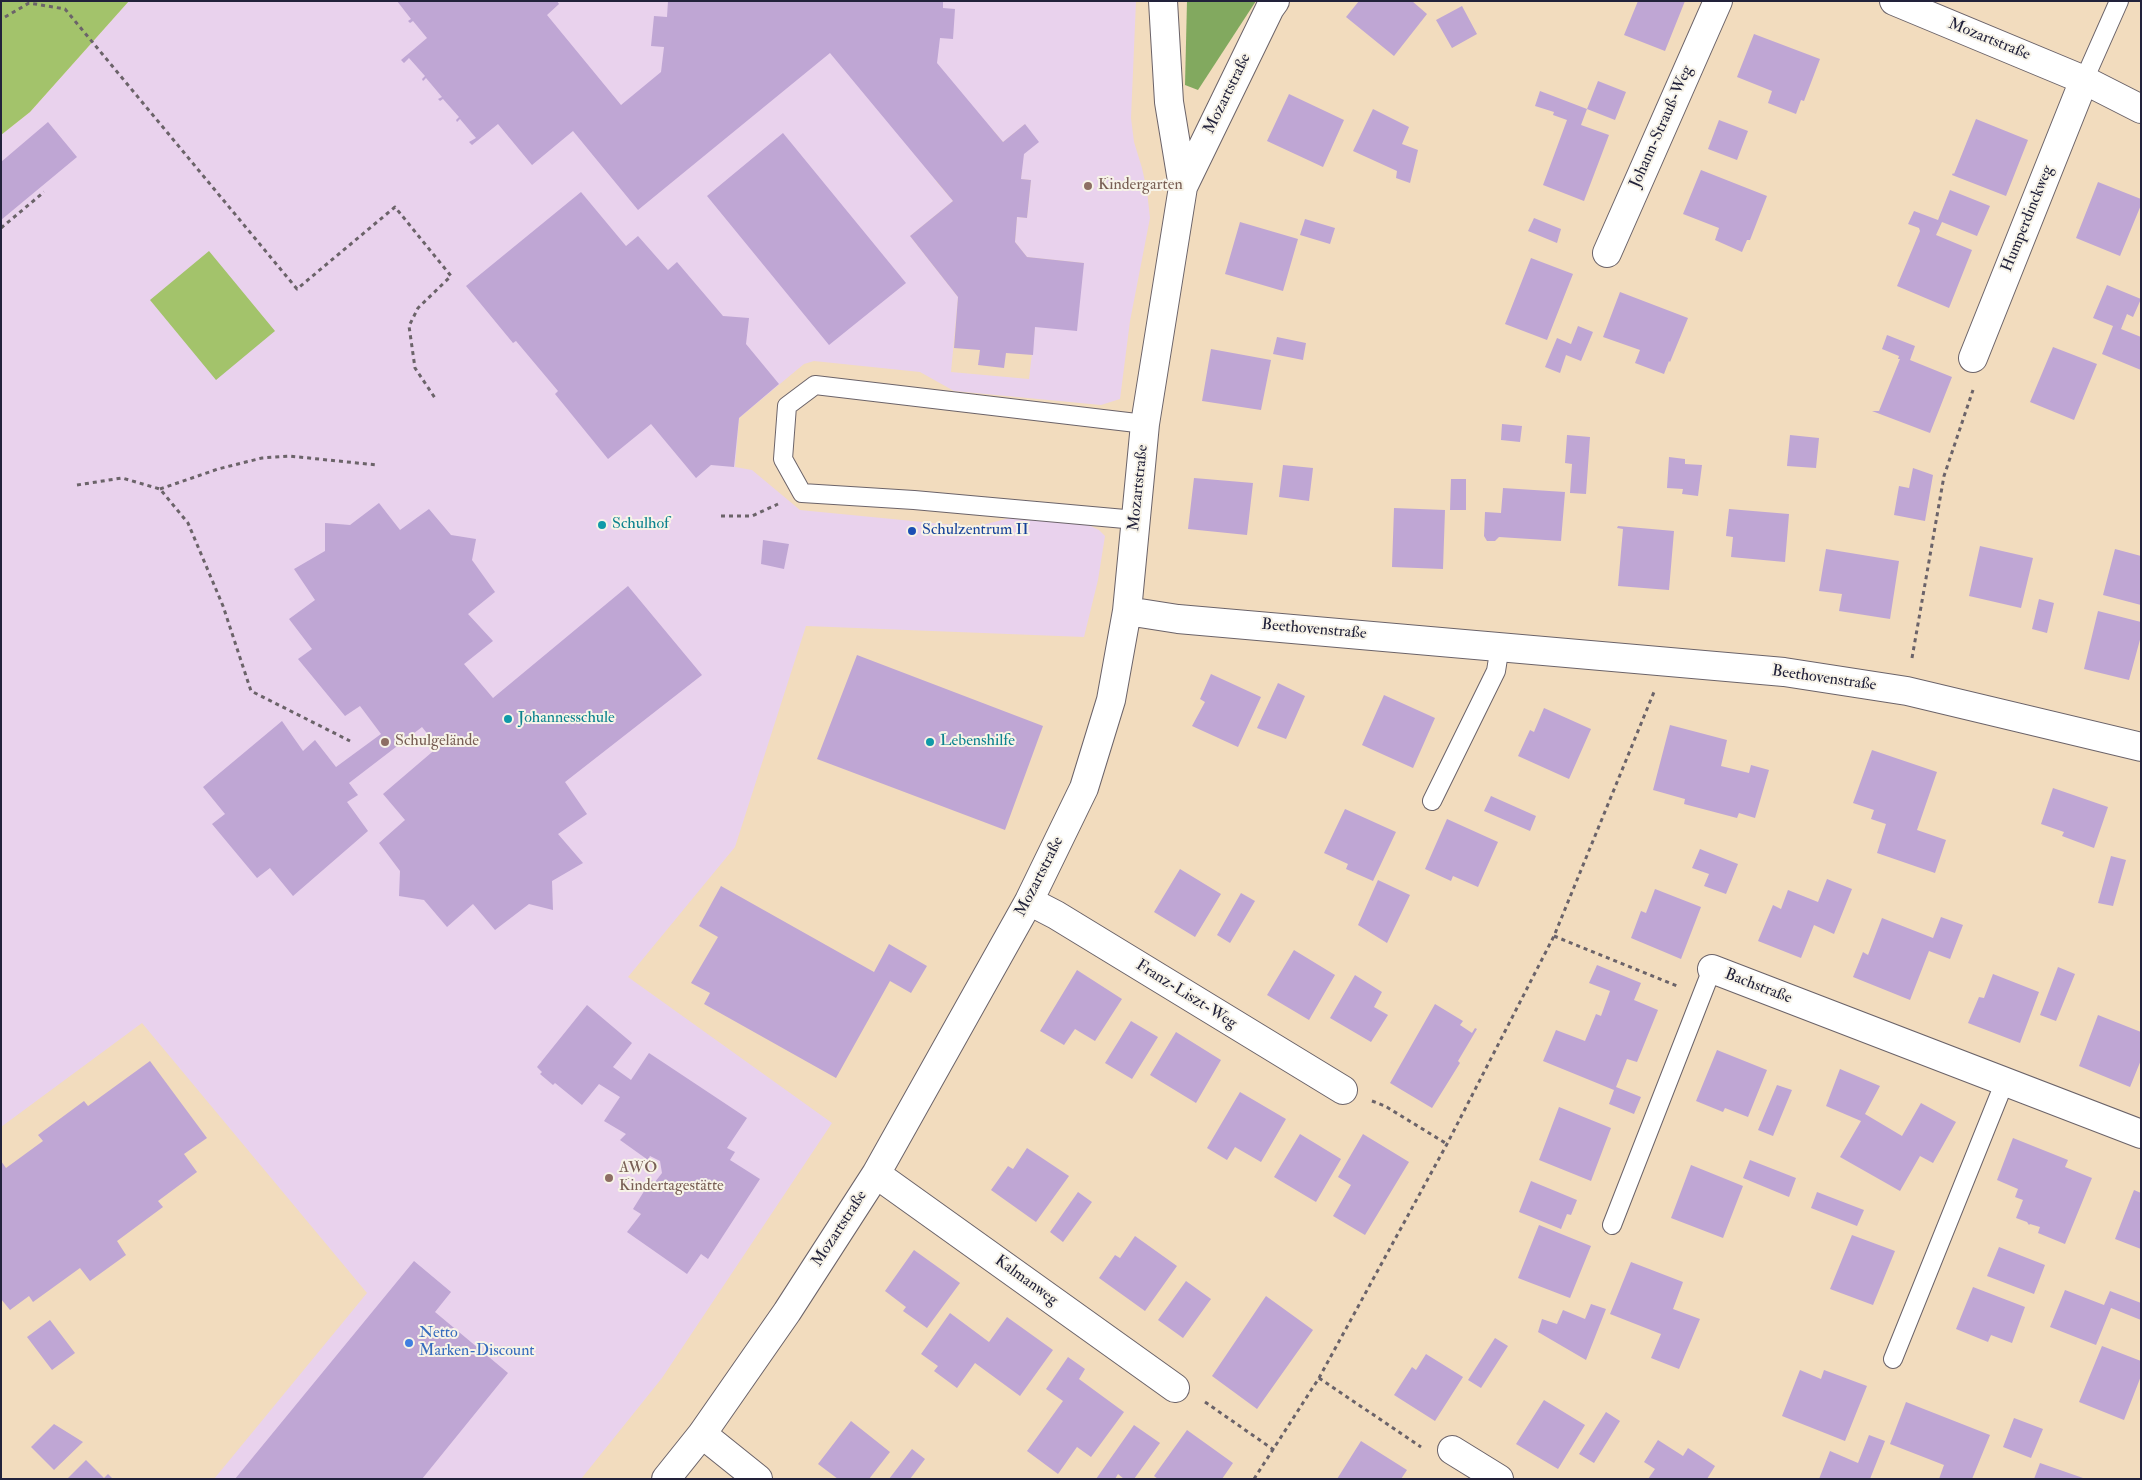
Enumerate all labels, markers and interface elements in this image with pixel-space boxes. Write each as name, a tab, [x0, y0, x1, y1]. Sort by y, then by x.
street label: Mozartstraße	[1945, 15, 2033, 65]
street label: Mozartstraße	[1200, 51, 1256, 137]
street label: Johann-Strauß-Weg	[1626, 63, 1698, 191]
street label: Humperdinckweg	[1998, 163, 2058, 275]
place label: Kindergarten	[1098, 176, 1183, 196]
marker: Kindergarten	[1082, 180, 1094, 192]
street label: Mozartstraße	[1125, 444, 1153, 532]
place label: Schulhof	[612, 515, 669, 535]
marker: Schulhof	[596, 519, 608, 531]
place label: Schulzentrum II	[922, 521, 1029, 541]
marker: Schulzentrum II	[906, 525, 918, 537]
street label: Beethovenstraße	[1261, 616, 1367, 644]
street label: Beethovenstraße	[1771, 662, 1877, 696]
place label: Johannesschule	[518, 709, 615, 729]
marker: Johannesschule	[502, 713, 514, 725]
place label: Schulgelände	[395, 732, 479, 752]
place label: Lebenshilfe	[940, 732, 1015, 752]
marker: Schulgelände	[379, 736, 391, 748]
marker: Lebenshilfe	[924, 736, 936, 748]
street label: Mozartstraße	[1012, 834, 1068, 920]
street label: Franz-Liszt-Weg	[1132, 956, 1240, 1034]
street label: Bachstraße	[1722, 965, 1794, 1009]
place label: AWO Kindertagestätte	[619, 1159, 724, 1197]
marker: AWO Kindertagestätte	[603, 1172, 615, 1184]
street label: Mozartstraße	[808, 1187, 872, 1271]
street label: Kalmanweg	[991, 1252, 1061, 1310]
place label: Netto Marken-Discount	[419, 1324, 534, 1362]
marker: Netto Marken-Discount	[403, 1337, 415, 1349]

